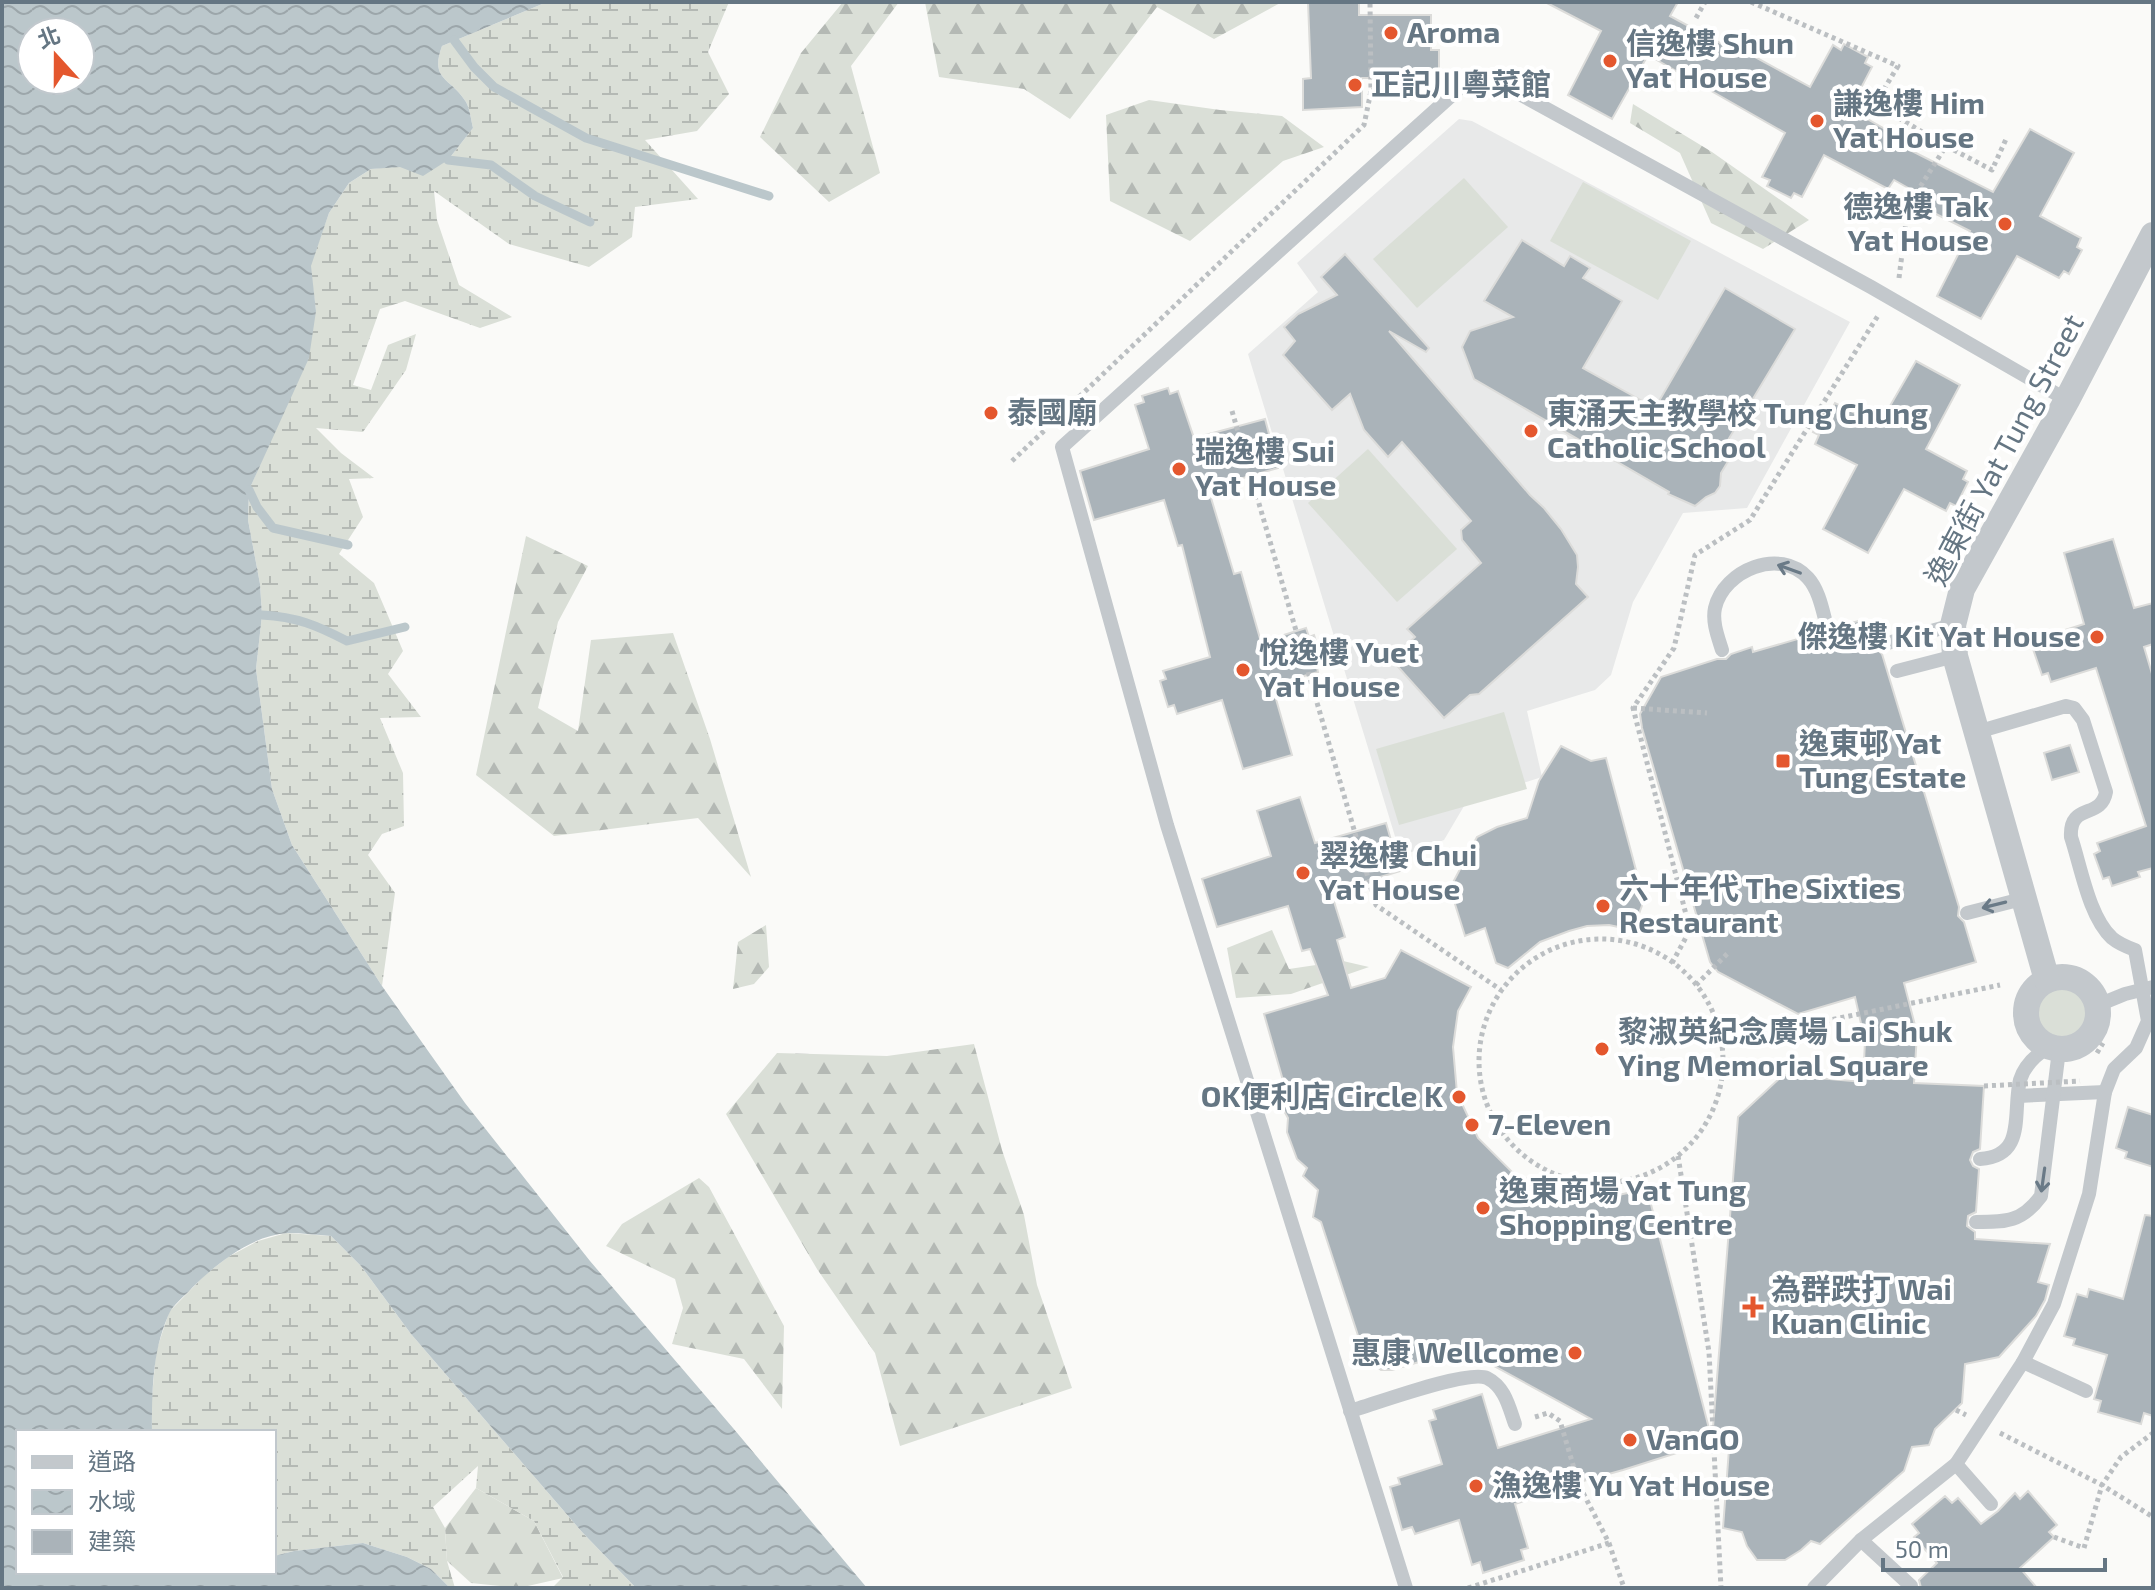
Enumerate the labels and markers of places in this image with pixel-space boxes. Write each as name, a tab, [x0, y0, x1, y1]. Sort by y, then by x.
place label: Aroma	[1407, 13, 1500, 49]
marker: Aroma	[1382, 24, 1400, 42]
place label: 信逸樓 Shun Yat House	[1626, 24, 1794, 94]
marker: 信逸樓 Shun Yat House	[1601, 52, 1619, 70]
place label: 正記川粵菜館	[1371, 65, 1551, 101]
marker: 正記川粵菜館	[1346, 76, 1364, 94]
place label: 謙逸樓 Him Yat House	[1833, 84, 1985, 154]
marker: 謙逸樓 Him Yat House	[1808, 112, 1826, 130]
place label: 德逸樓 Tak Yat House	[1843, 187, 1989, 257]
marker: 德逸樓 Tak Yat House	[1996, 215, 2014, 233]
place label: 泰國廟	[1007, 393, 1097, 429]
place label: 東涌天主教學校 Tung Chung Catholic School	[1547, 394, 1928, 464]
marker: 泰國廟	[982, 404, 1000, 422]
marker: 東涌天主教學校 Tung Chung Catholic School	[1522, 422, 1540, 440]
place label: 瑞逸樓 Sui Yat House	[1195, 432, 1336, 502]
marker: 瑞逸樓 Sui Yat House	[1170, 460, 1188, 478]
place label: 傑逸樓 Kit Yat House	[1798, 617, 2081, 653]
marker: 傑逸樓 Kit Yat House	[2088, 628, 2106, 646]
place label: 悅逸樓 Yuet Yat House	[1259, 633, 1419, 703]
marker: 悅逸樓 Yuet Yat House	[1234, 661, 1252, 679]
place label: 逸東邨 Yat Tung Estate	[1799, 724, 1966, 794]
marker: 逸東邨 Yat Tung Estate	[1774, 752, 1792, 770]
place label: 翠逸樓 Chui Yat House	[1319, 836, 1477, 906]
marker: 翠逸樓 Chui Yat House	[1294, 864, 1312, 882]
place label: 六十年代 The Sixties Restaurant	[1619, 869, 1901, 939]
marker: 六十年代 The Sixties Restaurant	[1594, 897, 1612, 915]
place label: 黎淑英紀念廣場 Lai Shuk Ying Memorial Square	[1618, 1012, 1953, 1082]
marker: 黎淑英紀念廣場 Lai Shuk Ying Memorial Square	[1593, 1040, 1611, 1058]
place label: OK便利店 Circle K	[1201, 1077, 1443, 1113]
marker: OK便利店 Circle K	[1450, 1088, 1468, 1106]
place label: 7-Eleven	[1488, 1105, 1611, 1141]
marker: 7-Eleven	[1463, 1116, 1481, 1134]
place label: 逸東商場 Yat Tung Shopping Centre	[1499, 1171, 1747, 1241]
marker: 逸東商場 Yat Tung Shopping Centre	[1474, 1199, 1492, 1217]
place label: 為群跌打 Wai Kuan Clinic	[1771, 1270, 1952, 1340]
marker: 為群跌打 Wai Kuan Clinic	[1742, 1296, 1764, 1318]
place label: 惠康 Wellcome	[1351, 1333, 1559, 1369]
marker: 惠康 Wellcome	[1566, 1344, 1584, 1362]
place label: VanGO	[1646, 1420, 1740, 1456]
marker: VanGO	[1621, 1431, 1639, 1449]
place label: 漁逸樓 Yu Yat House	[1492, 1466, 1770, 1502]
marker: 漁逸樓 Yu Yat House	[1467, 1477, 1485, 1495]

